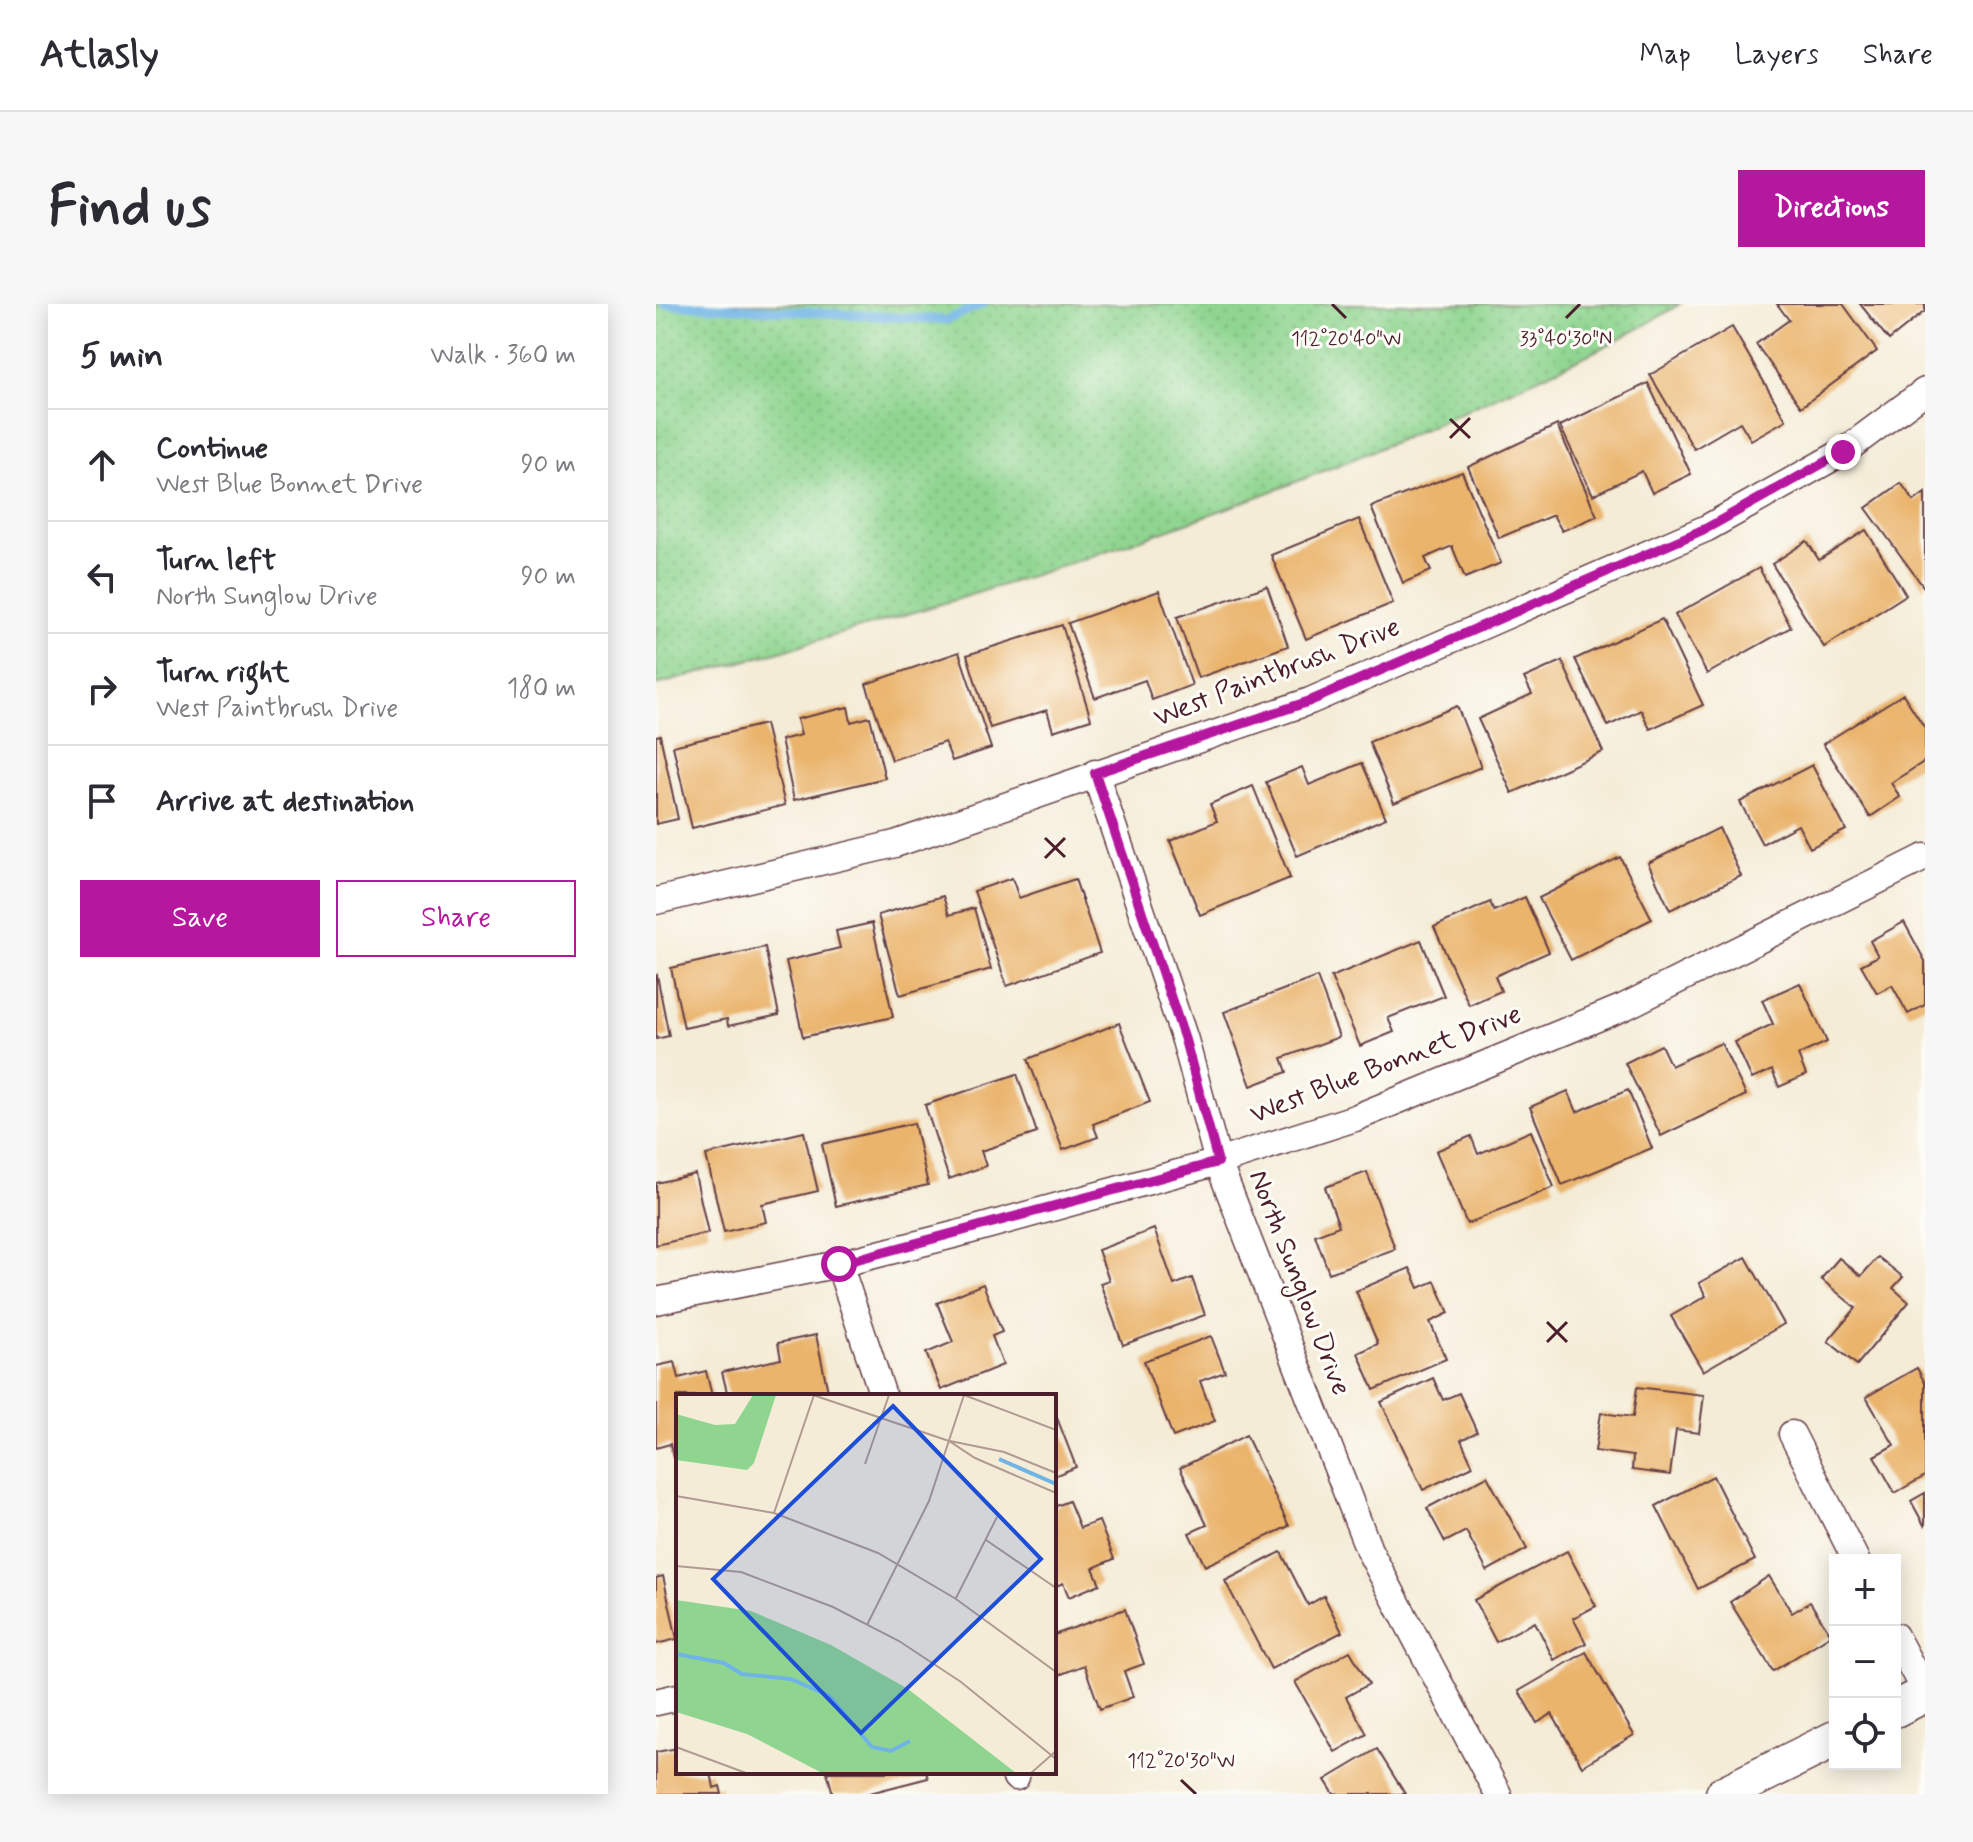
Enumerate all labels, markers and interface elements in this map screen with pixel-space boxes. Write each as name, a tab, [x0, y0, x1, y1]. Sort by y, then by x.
text: Atlasly	[40, 31, 159, 80]
text: Map	[1640, 37, 1691, 74]
text: Layers	[1735, 37, 1819, 74]
text: Share	[1863, 37, 1933, 74]
button: Directions	[1738, 170, 1925, 247]
text: Find us	[48, 172, 211, 245]
text: 112°20'40"W	[1291, 326, 1401, 353]
text: 33°40'30"N	[1520, 326, 1612, 353]
text: 5 min	[80, 334, 163, 379]
text: Walk · 360 m	[430, 339, 576, 373]
text: Continue	[156, 429, 268, 468]
route end	[1825, 434, 1861, 470]
icon: ahead	[80, 443, 124, 487]
text: 90 m	[521, 448, 576, 482]
text: West Blue Bonnet Drive	[156, 468, 423, 502]
text: Turn left	[156, 541, 276, 580]
icon: left	[80, 555, 124, 599]
text: 90 m	[521, 560, 576, 594]
text: North Sunglow Drive	[156, 580, 378, 614]
street label: West Paintbrush Drive	[1149, 609, 1405, 737]
text: Turn right	[156, 653, 289, 692]
icon: right	[80, 667, 124, 711]
text: 180 m	[507, 672, 576, 706]
text: West Paintbrush Drive	[156, 692, 398, 726]
icon: arrive	[80, 779, 124, 823]
text: Arrive at destination	[156, 782, 414, 821]
button: Save	[80, 880, 320, 957]
button: Share	[336, 880, 576, 957]
street label: West Blue Bonnet Drive	[1245, 996, 1527, 1134]
street label: North Sunglow Drive	[1237, 1165, 1359, 1402]
route start	[821, 1246, 857, 1282]
inset map	[676, 1394, 1056, 1774]
map controls	[1829, 1554, 1901, 1770]
button: +	[1829, 1554, 1901, 1626]
button: −	[1829, 1626, 1901, 1698]
button: locate	[1829, 1698, 1901, 1770]
text: 112°20'30"W	[1127, 1748, 1235, 1775]

